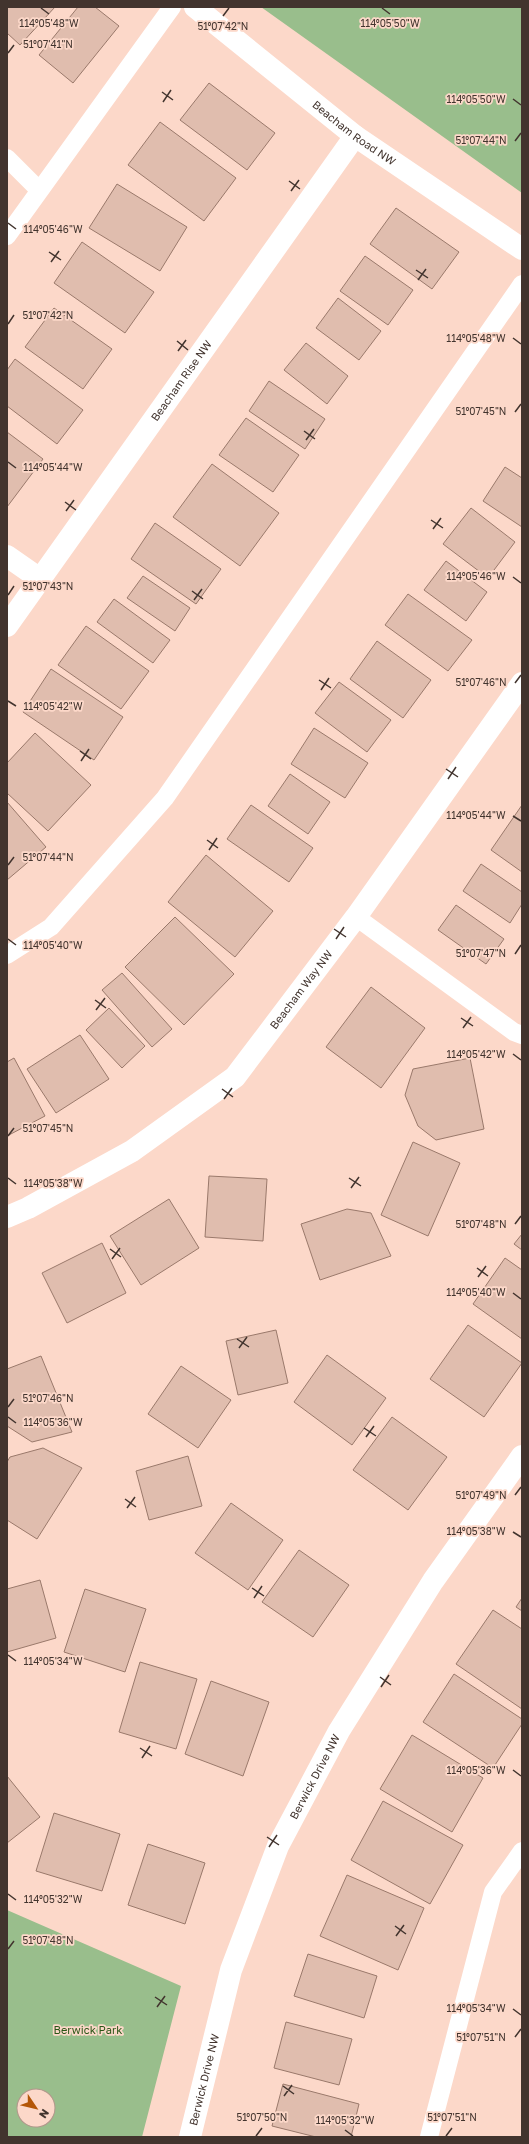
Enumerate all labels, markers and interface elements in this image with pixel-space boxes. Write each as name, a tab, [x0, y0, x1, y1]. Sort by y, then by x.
text: 114°05'48"W	[19, 17, 79, 29]
text: 114°05'50"W	[360, 17, 420, 29]
text: 51°07'42"N	[198, 20, 248, 32]
text: 51°07'41"N	[23, 38, 73, 50]
text: 114°05'50"W	[446, 93, 506, 105]
street label: Beacham Road NW	[310, 98, 399, 168]
text: 51°07'44"N	[455, 134, 507, 146]
text: 114°05'46"W	[23, 223, 83, 235]
text: 51°07'42"N	[23, 309, 73, 321]
text: 114°05'48"W	[446, 332, 506, 344]
street label: Beacham Rise NW	[148, 337, 214, 423]
text: 51°07'45"N	[456, 405, 506, 417]
text: 114°05'44"W	[23, 461, 83, 473]
text: 114°05'46"W	[446, 570, 506, 582]
text: 51°07'43"N	[23, 580, 73, 592]
text: 51°07'46"N	[455, 676, 507, 688]
text: 114°05'42"W	[24, 700, 83, 712]
text: 114°05'44"W	[446, 809, 506, 821]
text: 51°07'44"N	[22, 851, 74, 863]
text: 114°05'40"W	[23, 939, 83, 951]
street label: Beacham Way NW	[267, 947, 335, 1031]
text: 51°07'47"N	[456, 947, 506, 959]
text: 114°05'42"W	[447, 1048, 506, 1060]
text: 51°07'45"N	[23, 1122, 73, 1134]
text: 114°05'38"W	[23, 1177, 83, 1189]
text: 51°07'48"N	[455, 1218, 507, 1230]
text: 114°05'40"W	[446, 1286, 506, 1298]
text: 51°07'46"N	[22, 1392, 74, 1404]
text: 114°05'36"W	[24, 1416, 83, 1428]
text: 51°07'49"N	[455, 1489, 507, 1501]
text: 114°05'38"W	[446, 1525, 506, 1537]
text: 114°05'34"W	[23, 1655, 83, 1667]
street label: Berwick Drive NW	[287, 1731, 342, 1821]
text: 114°05'36"W	[447, 1764, 506, 1776]
text: 114°05'32"W	[24, 1893, 83, 1905]
text: 51°07'48"N	[22, 1934, 74, 1946]
text: 114°05'34"W	[446, 2002, 506, 2014]
park label: Berwick Park	[54, 2023, 122, 2036]
text: 51°07'51"N	[456, 2031, 506, 2043]
street label: Berwick Drive NW	[186, 2032, 221, 2127]
north arrow	[16, 2088, 56, 2128]
text: N	[37, 2107, 52, 2121]
text: 51°07'50"N	[237, 2111, 287, 2123]
text: 51°07'51"N	[427, 2111, 477, 2123]
text: 114°05'32"W	[316, 2114, 375, 2126]

